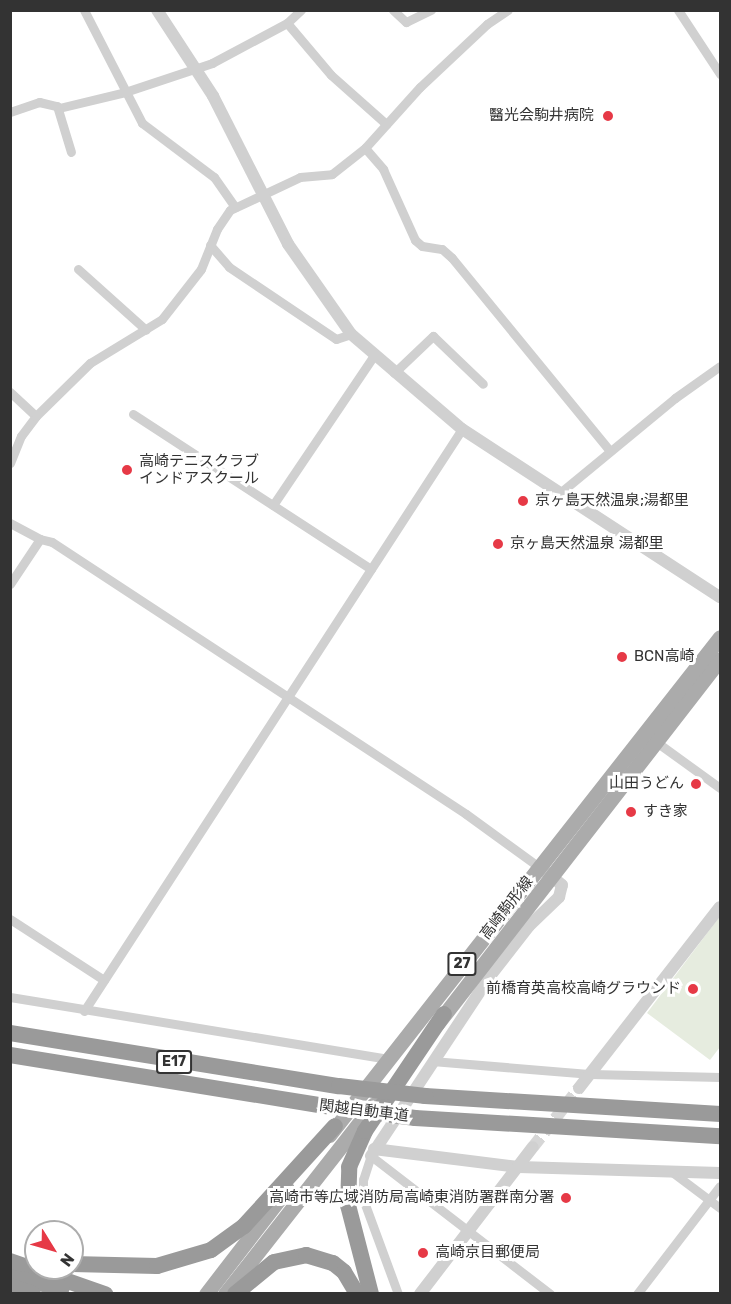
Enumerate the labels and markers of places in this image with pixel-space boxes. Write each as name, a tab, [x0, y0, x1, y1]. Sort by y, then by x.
place label: 醫光会駒井病院	[489, 107, 594, 125]
marker: 醫光会駒井病院	[599, 107, 617, 125]
place label: 高崎テニスクラブ インドアスクール	[139, 452, 259, 487]
marker: 高崎テニスクラブ インドアスクール	[120, 463, 134, 477]
place label: 京ヶ島天然温泉;湯都里	[535, 492, 689, 510]
marker: 京ヶ島天然温泉;湯都里	[516, 494, 530, 508]
place label: 京ヶ島天然温泉 湯都里	[510, 535, 664, 553]
marker: 京ヶ島天然温泉 湯都里	[491, 537, 505, 551]
place label: BCN高崎	[634, 648, 694, 666]
marker: BCN高崎	[615, 650, 629, 664]
place label: 山田うどん	[609, 775, 684, 793]
marker: 山田うどん	[689, 777, 703, 791]
place label: すき家	[643, 803, 688, 821]
marker: すき家	[624, 805, 638, 819]
place label: 前橋育英高校高崎グラウンド	[486, 980, 681, 998]
marker: 前橋育英高校高崎グラウンド	[686, 982, 700, 996]
place label: 高崎市等広域消防局高崎東消防署群南分署	[269, 1189, 554, 1207]
marker: 高崎市等広域消防局高崎東消防署群南分署	[559, 1191, 573, 1205]
place label: 高崎京目郵便局	[435, 1244, 540, 1262]
marker: 高崎京目郵便局	[416, 1246, 430, 1260]

